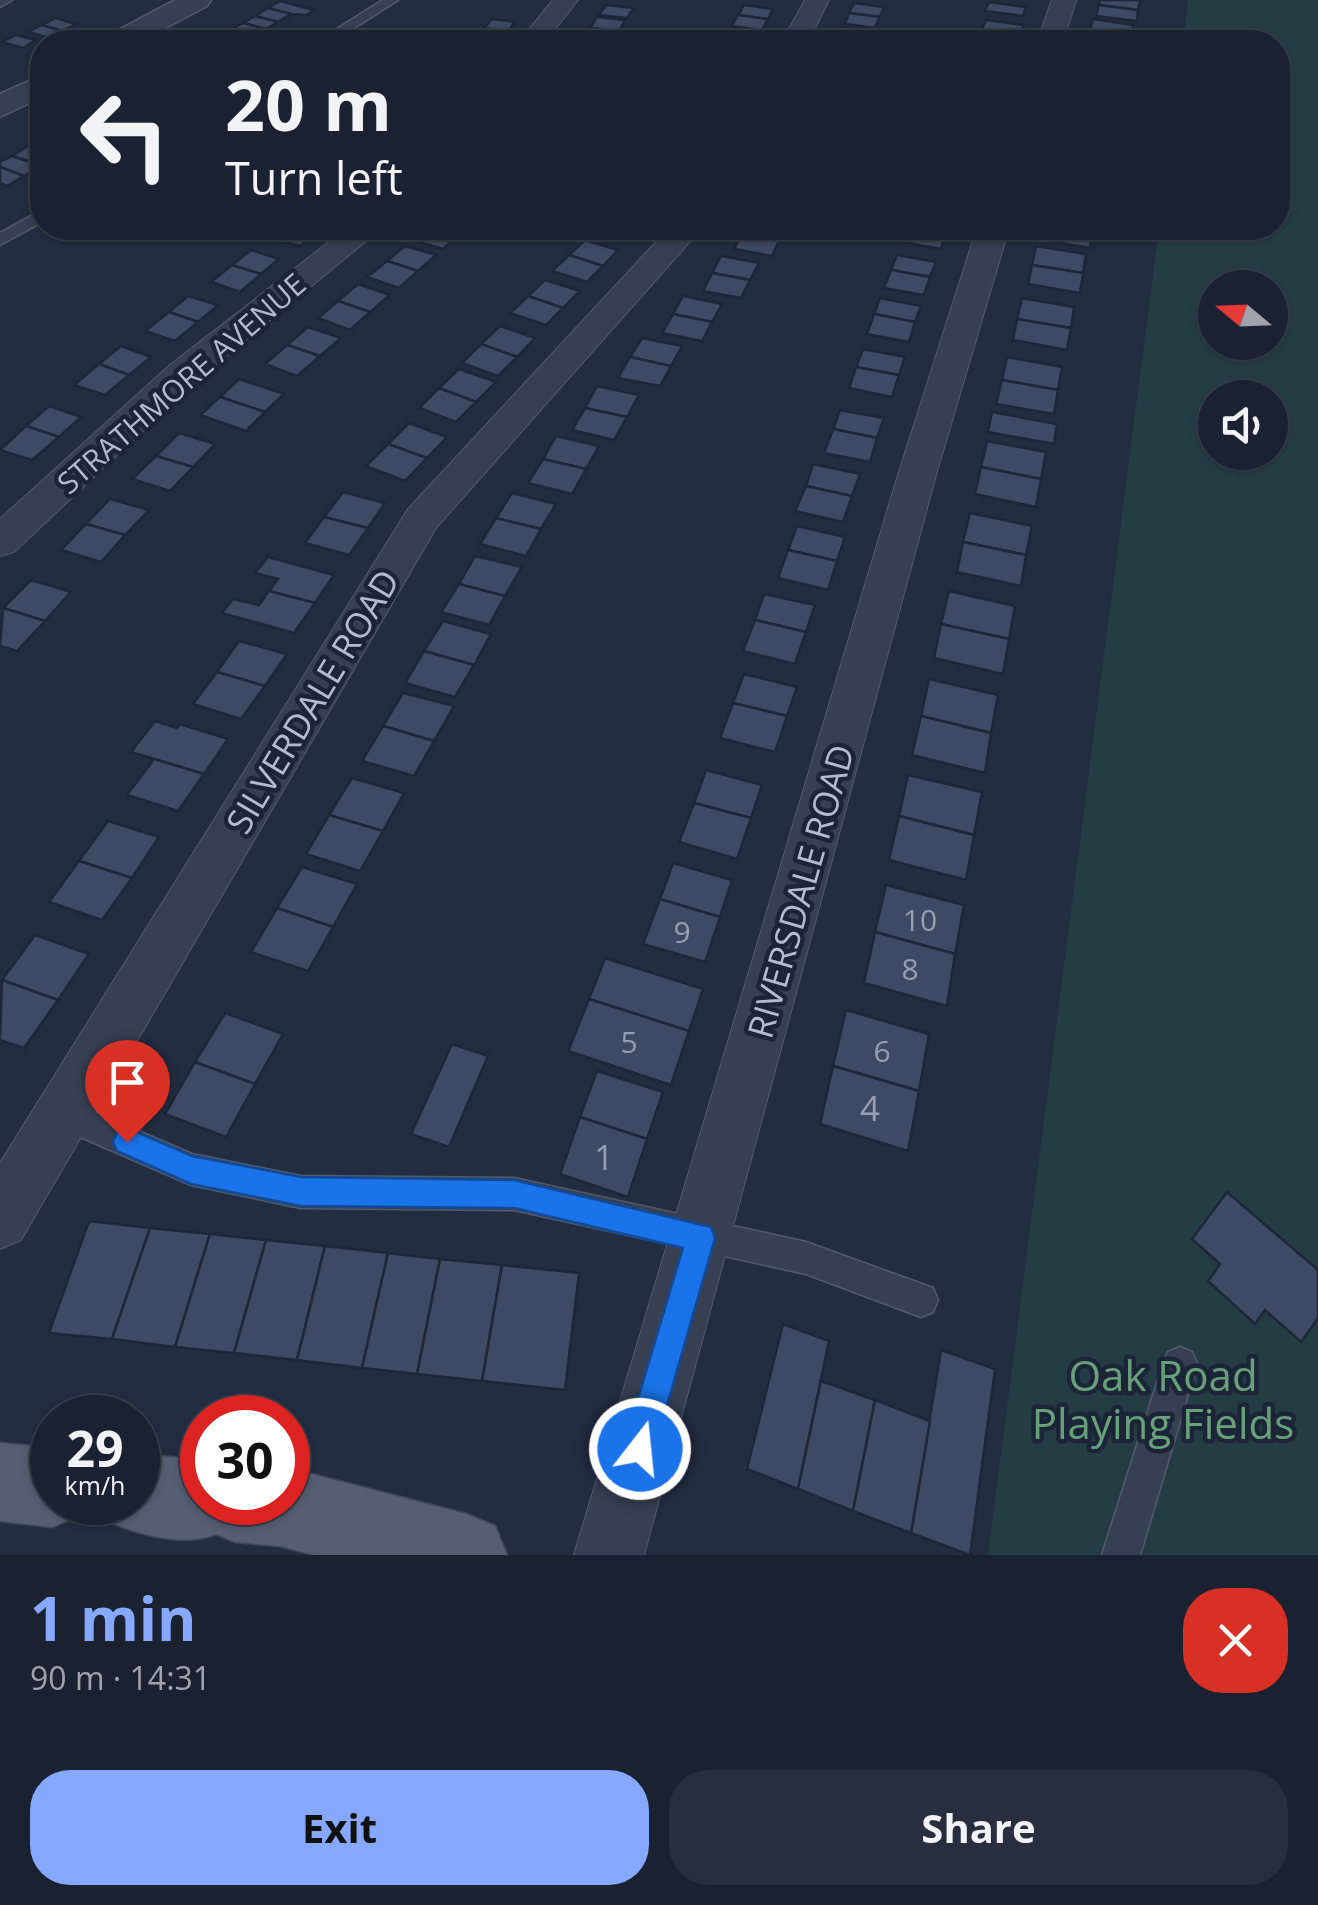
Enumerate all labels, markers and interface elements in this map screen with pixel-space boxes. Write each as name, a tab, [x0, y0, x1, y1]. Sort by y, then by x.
text: 20 m	[225, 56, 392, 152]
icon: left	[60, 70, 190, 200]
text: Turn left	[225, 147, 403, 208]
street label: STRATHMORE AVENUE	[48, 264, 314, 502]
north arrow	[1198, 270, 1288, 360]
map controls	[1198, 270, 1288, 470]
button: sound	[1198, 380, 1288, 470]
street label: SILVERDALE ROAD	[215, 560, 409, 842]
street label: RIVERSDALE ROAD	[736, 739, 864, 1043]
house number: 10	[903, 899, 937, 940]
house number: 9	[673, 911, 691, 952]
house number: 8	[901, 948, 919, 989]
house number: 5	[620, 1021, 638, 1062]
house number: 6	[873, 1030, 891, 1071]
pin	[85, 1040, 170, 1143]
icon: arrive	[100, 1055, 155, 1110]
house number: 4	[860, 1084, 880, 1131]
house number: 1	[594, 1133, 614, 1180]
park label: Oak Road Playing Fields	[1032, 1346, 1294, 1451]
speed limit sign: 30	[180, 1395, 310, 1525]
position arrow	[588, 1397, 692, 1501]
text: 29	[66, 1414, 124, 1482]
text: km/h	[65, 1468, 125, 1502]
text: 1 min	[30, 1577, 197, 1659]
button: close	[1183, 1588, 1288, 1693]
text: 90 m · 14:31	[30, 1656, 211, 1699]
button: Exit	[30, 1770, 649, 1885]
button: Share	[669, 1770, 1288, 1885]

